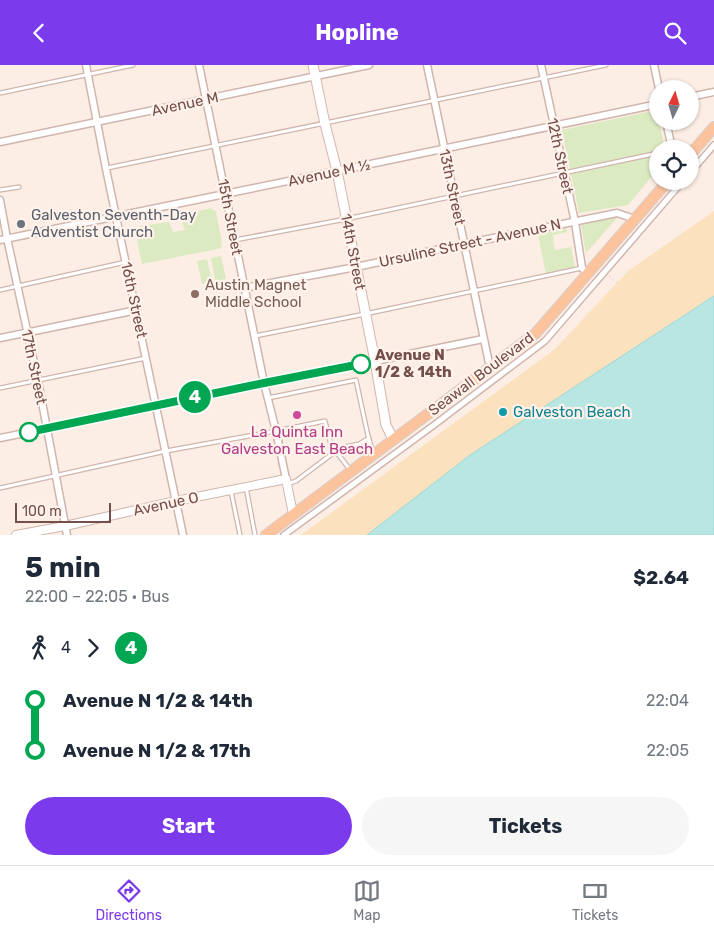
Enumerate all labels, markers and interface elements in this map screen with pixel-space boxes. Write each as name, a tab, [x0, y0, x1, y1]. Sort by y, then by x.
icon: back	[25, 19, 53, 47]
text: Hopline	[315, 19, 399, 46]
icon: search	[661, 19, 689, 47]
north arrow	[649, 80, 699, 130]
map controls	[649, 80, 699, 190]
street label: Avenue M	[150, 88, 220, 120]
street label: 12th Street	[543, 116, 577, 196]
button: locate	[649, 140, 699, 190]
street label: 13th Street	[435, 147, 469, 227]
street label: Avenue M ½	[286, 155, 372, 190]
street label: 15th Street	[214, 177, 246, 257]
place label: Galveston Seventh-Day Adventist Church	[31, 206, 196, 241]
street label: 14th Street	[337, 212, 369, 292]
street label: Ursuline Street - Avenue N	[377, 215, 563, 271]
marker: Galveston Seventh-Day Adventist Church	[15, 218, 27, 230]
street label: 16th Street	[117, 260, 151, 340]
place label: Austin Magnet Middle School	[205, 276, 306, 311]
marker: Austin Magnet Middle School	[189, 288, 201, 300]
street label: 17th Street	[17, 328, 51, 406]
street label: Seawall Boulevard	[425, 329, 537, 419]
place label: Avenue N 1/2 & 14th	[375, 346, 452, 381]
marker: Avenue N 1/2 & 14th	[351, 354, 371, 374]
line badge: 4	[179, 381, 211, 413]
text: 4	[189, 386, 201, 408]
place label: Galveston Beach	[513, 403, 631, 421]
marker: Galveston Beach	[497, 406, 509, 418]
marker: La Quinta Inn Galveston East Beach	[291, 409, 303, 421]
unlabelled marker	[19, 422, 39, 442]
place label: La Quinta Inn Galveston East Beach	[221, 423, 373, 458]
street label: Avenue O	[132, 488, 200, 520]
scale bar	[15, 500, 111, 523]
text: 100 m	[22, 503, 62, 520]
text: 5 min	[25, 551, 101, 584]
text: $2.64	[633, 566, 689, 589]
text: 22:00 – 22:05 · Bus	[25, 587, 169, 606]
icon: walk	[25, 634, 53, 662]
icon: forward	[79, 634, 107, 662]
text: 4	[125, 637, 137, 659]
text: 4	[61, 638, 71, 657]
text: Avenue N 1/2 & 14th	[63, 689, 253, 712]
text: 22:04	[646, 691, 689, 710]
text: Avenue N 1/2 & 17th	[63, 739, 251, 762]
text: 22:05	[646, 741, 689, 760]
button: Start	[25, 797, 352, 855]
button: Tickets	[362, 797, 689, 855]
tab: Directions	[96, 877, 162, 924]
tab: Map	[353, 877, 381, 924]
tab: Tickets	[572, 877, 618, 924]

